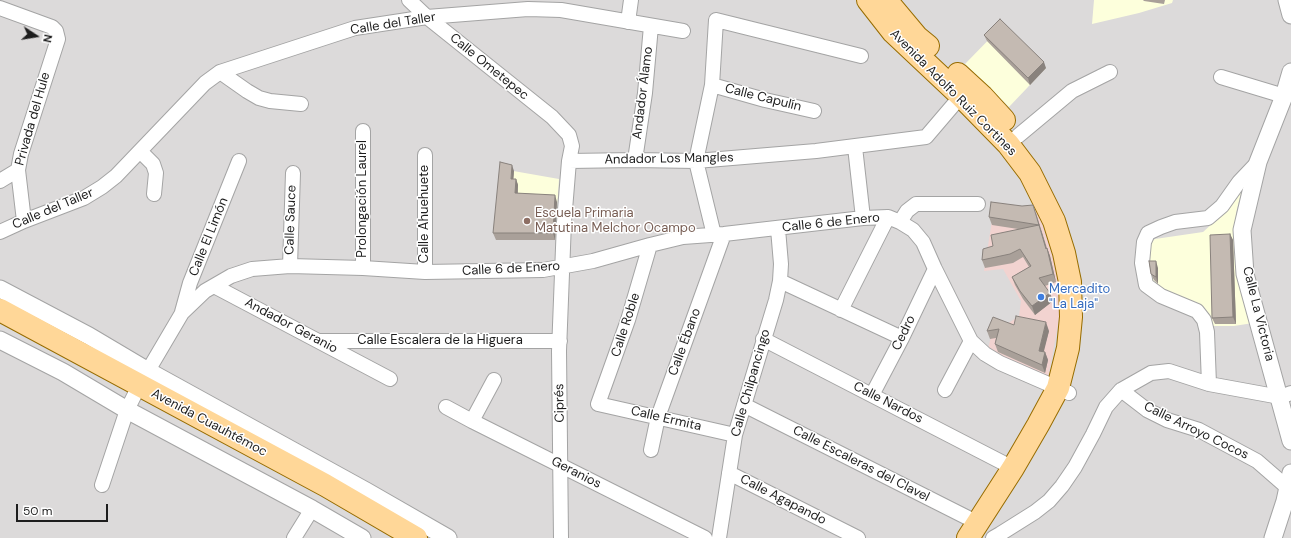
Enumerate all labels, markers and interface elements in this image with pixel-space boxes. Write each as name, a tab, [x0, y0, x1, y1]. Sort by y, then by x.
street label: Calle del Taller	[349, 10, 437, 38]
north arrow	[16, 16, 56, 56]
street label: Avenida Adolfo Ruiz Cortines	[886, 26, 1020, 160]
street label: Calle Ometepec	[446, 30, 532, 104]
text: N	[40, 33, 55, 44]
street label: Andador Álamo	[630, 46, 656, 140]
street label: Privada del Hule	[12, 71, 54, 167]
street label: Calle Capulín	[723, 81, 803, 115]
street label: Prolongación Laurel	[355, 140, 371, 258]
street label: Andador Los Mangles	[604, 150, 734, 168]
street label: Calle Ahuehuete	[417, 165, 433, 263]
street label: Calle del Taller	[10, 185, 96, 233]
street label: Calle Sauce	[282, 185, 300, 255]
street label: Calle El Limón	[186, 195, 232, 279]
place label: Escuela Primaria Matutina Melchor Ocampo	[535, 206, 696, 237]
street label: Calle 6 de Enero	[781, 210, 881, 236]
marker: Escuela Primaria Matutina Melchor Ocampo	[522, 216, 532, 226]
street label: Calle 6 de Enero	[462, 259, 560, 279]
street label: Calle La Victoria	[1239, 265, 1277, 363]
place label: Mercadito "La Laja"	[1049, 282, 1110, 313]
street label: Calle Roble	[608, 291, 644, 359]
marker: Mercadito "La Laja"	[1036, 292, 1046, 302]
street label: Andador Geranio	[242, 295, 340, 357]
street label: Calle Ébano	[666, 306, 704, 378]
street label: Cedro	[889, 313, 919, 353]
street label: Calle Chilpancingo	[728, 327, 774, 439]
street label: Calle Escalera de la Higuera	[357, 333, 523, 349]
street label: Calle Nardos	[851, 379, 925, 427]
street label: Ciprés	[552, 383, 568, 423]
street label: Avenida Cuauhtémoc	[148, 386, 270, 460]
street label: Calle Arroyo Cocos	[1141, 399, 1251, 463]
street label: Calle Ermita	[629, 403, 703, 435]
street label: Calle Escaleras del Clavel	[790, 423, 932, 505]
street label: Geranios	[548, 454, 604, 492]
street label: Calle Agapando	[737, 472, 829, 528]
scale bar	[18, 496, 110, 522]
text: 50 m	[23, 503, 52, 519]

